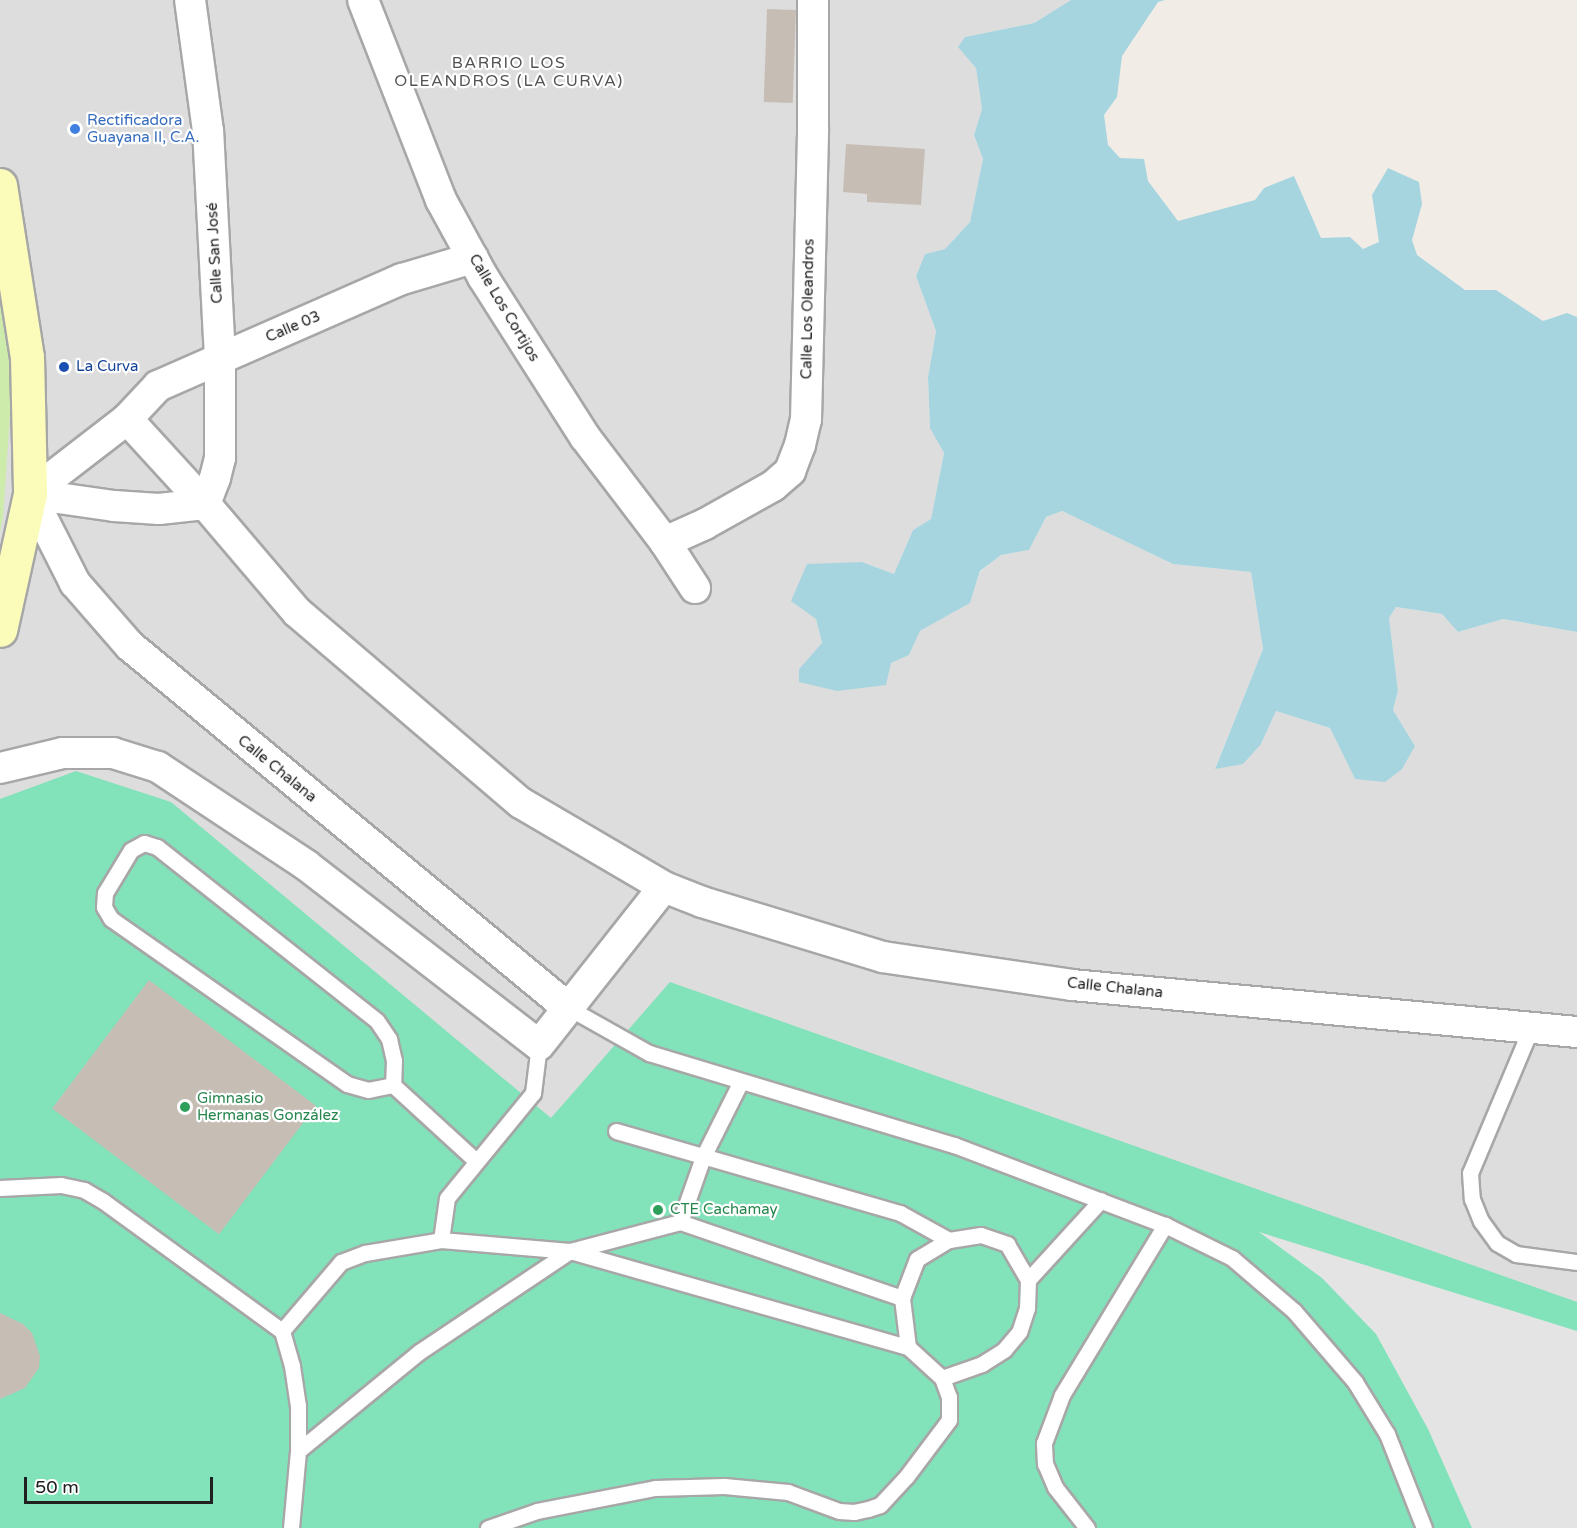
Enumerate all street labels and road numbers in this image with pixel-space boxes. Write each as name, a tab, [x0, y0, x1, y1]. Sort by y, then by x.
street label: Calle San José	[203, 202, 227, 304]
street label: Calle Los Oleandros	[798, 238, 818, 380]
street label: Calle Los Cortijos	[465, 251, 543, 365]
street label: Calle 03	[263, 307, 323, 347]
street label: Calle Chalana	[234, 732, 320, 806]
street label: Calle Chalana	[1066, 974, 1164, 1002]

